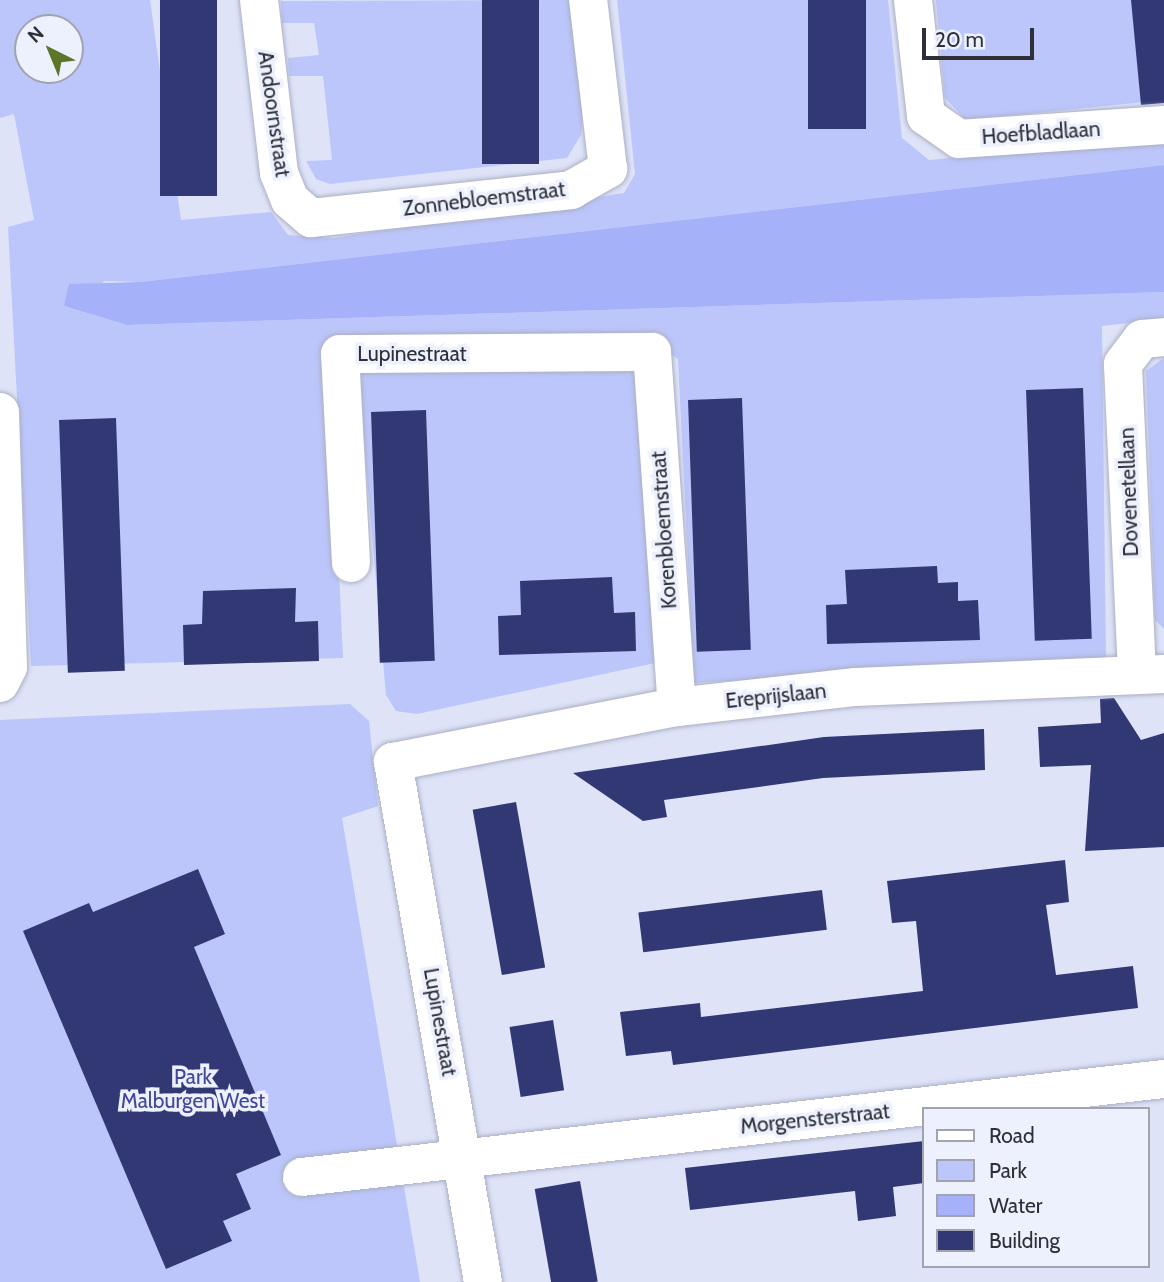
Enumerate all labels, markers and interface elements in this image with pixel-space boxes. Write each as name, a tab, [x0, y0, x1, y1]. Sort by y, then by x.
north arrow	[14, 14, 84, 84]
scale bar	[926, 14, 1038, 58]
text: N	[23, 22, 48, 48]
text: 20 m	[935, 27, 984, 52]
street label: Andoornstraat	[253, 49, 295, 179]
street label: Hoefbladlaan	[981, 116, 1101, 150]
street label: Zonnebloemstraat	[401, 177, 567, 221]
street label: Lupinestraat	[357, 341, 467, 367]
street label: Dovenetellaan	[1114, 427, 1144, 557]
street label: Korenbloemstraat	[646, 450, 682, 610]
street label: Ereprijslaan	[724, 678, 828, 714]
street label: Lupinestraat	[418, 966, 462, 1078]
park label: Park Malburgen West	[121, 1064, 265, 1114]
street label: Morgensterstraat	[739, 1099, 891, 1139]
legend	[922, 1107, 1150, 1268]
text: Road	[989, 1123, 1035, 1148]
text: Park	[989, 1158, 1027, 1183]
text: Water	[989, 1193, 1042, 1218]
text: Building	[989, 1228, 1060, 1253]

